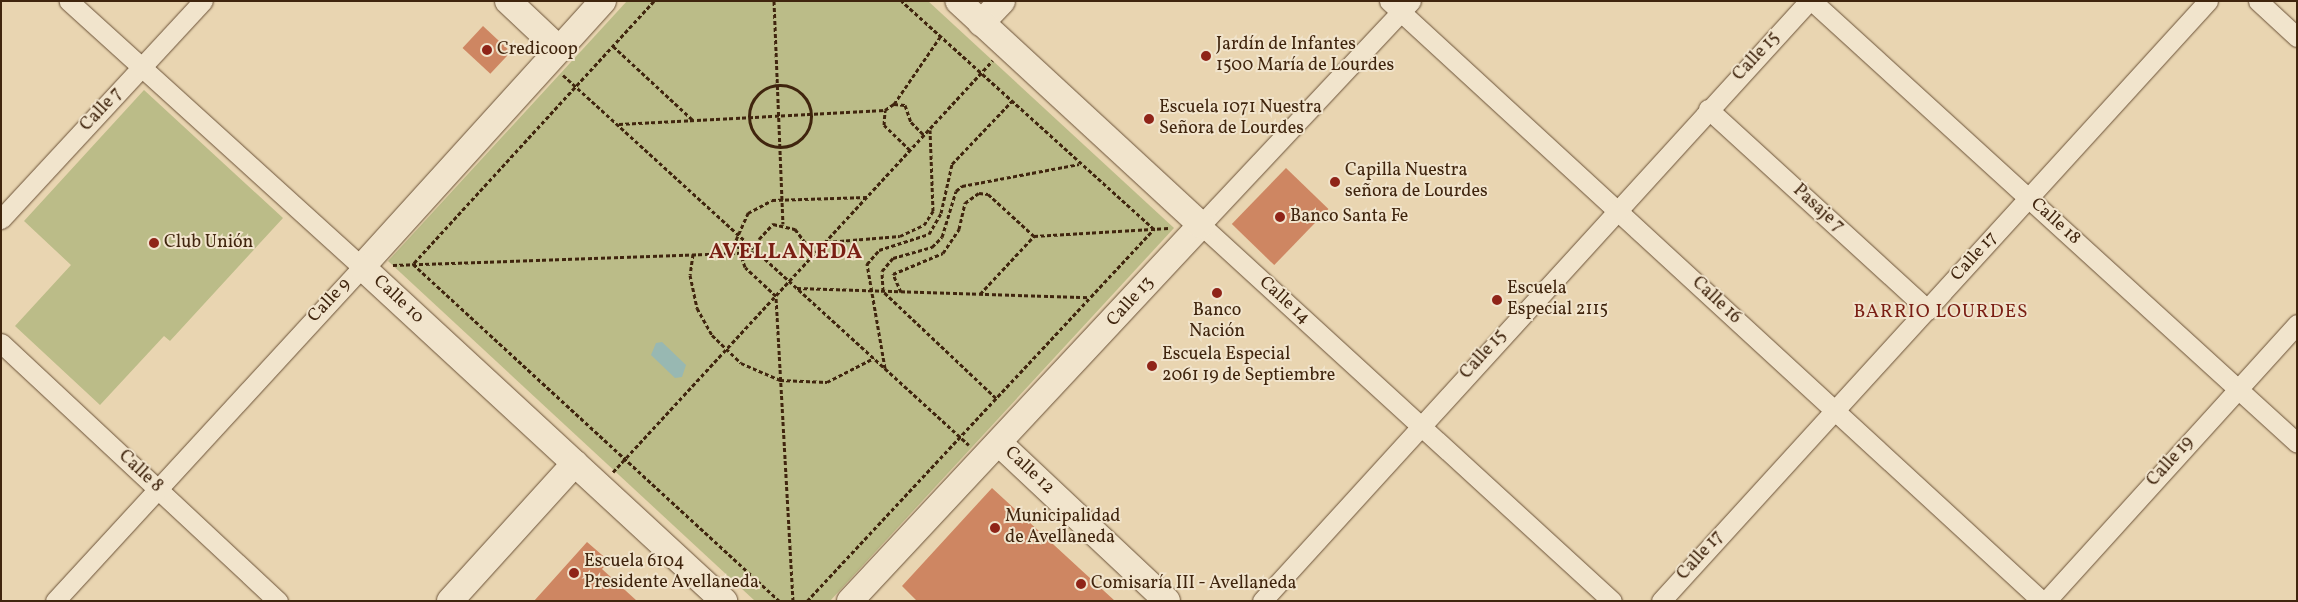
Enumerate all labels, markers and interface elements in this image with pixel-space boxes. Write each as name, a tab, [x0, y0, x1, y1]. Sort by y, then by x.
street label: Calle 15	[1729, 28, 1785, 86]
place label: Jardín de Infantes 1500 María de Lourdes	[1216, 35, 1394, 78]
place label: Credicoop	[497, 39, 578, 61]
marker: Credicoop	[481, 44, 493, 56]
marker: Jardín de Infantes 1500 María de Lourdes	[1200, 50, 1212, 62]
street label: Calle 7	[76, 83, 128, 137]
place label: Escuela 1071 Nuestra Señora de Lourdes	[1159, 98, 1322, 140]
marker: Escuela 1071 Nuestra Señora de Lourdes	[1143, 113, 1155, 125]
place label: Capilla Nuestra señora de Lourdes	[1345, 161, 1488, 203]
marker: Capilla Nuestra señora de Lourdes	[1329, 176, 1341, 188]
street label: Pasaje 7	[1788, 180, 1848, 238]
street label: Calle 18	[2026, 194, 2084, 250]
place label: Banco Santa Fe	[1290, 206, 1408, 228]
marker: Banco Santa Fe	[1274, 211, 1286, 223]
street label: Calle 17	[1947, 228, 2003, 286]
place label: Club Unión	[164, 232, 253, 254]
marker: Club Unión	[148, 237, 160, 249]
district label: AVELLANEDA	[707, 240, 865, 266]
street label: Calle 10	[368, 271, 428, 329]
street label: Calle 14	[1254, 272, 1314, 330]
street label: Calle 13	[1103, 273, 1159, 331]
street label: Calle 16	[1687, 273, 1745, 329]
street label: Calle 9	[304, 274, 356, 328]
place label: Escuela Especial 2115	[1507, 279, 1608, 322]
marker: Banco Nación	[1211, 287, 1223, 299]
marker: Escuela Especial 2115	[1491, 294, 1503, 306]
place label: Banco Nación	[1189, 301, 1245, 344]
district label: BARRIO LOURDES	[1852, 302, 2030, 324]
street label: Calle 15	[1456, 326, 1512, 384]
place label: Escuela Especial 2061 19 de Septiembre	[1162, 345, 1335, 388]
marker: Escuela Especial 2061 19 de Septiembre	[1146, 360, 1158, 372]
street label: Calle 19	[2143, 433, 2199, 491]
street label: Calle 12	[1000, 443, 1058, 499]
street label: Calle 8	[113, 446, 167, 498]
place label: Municipalidad de Avellaneda	[1005, 507, 1121, 550]
marker: Municipalidad de Avellaneda	[989, 522, 1001, 534]
street label: Calle 17	[1673, 527, 1729, 585]
place label: Escuela 6104 Presidente Avellaneda	[584, 552, 759, 594]
marker: Escuela 6104 Presidente Avellaneda	[568, 567, 580, 579]
place label: Comisaría III - Avellaneda	[1091, 573, 1297, 595]
marker: Comisaría III - Avellaneda	[1075, 578, 1087, 590]

